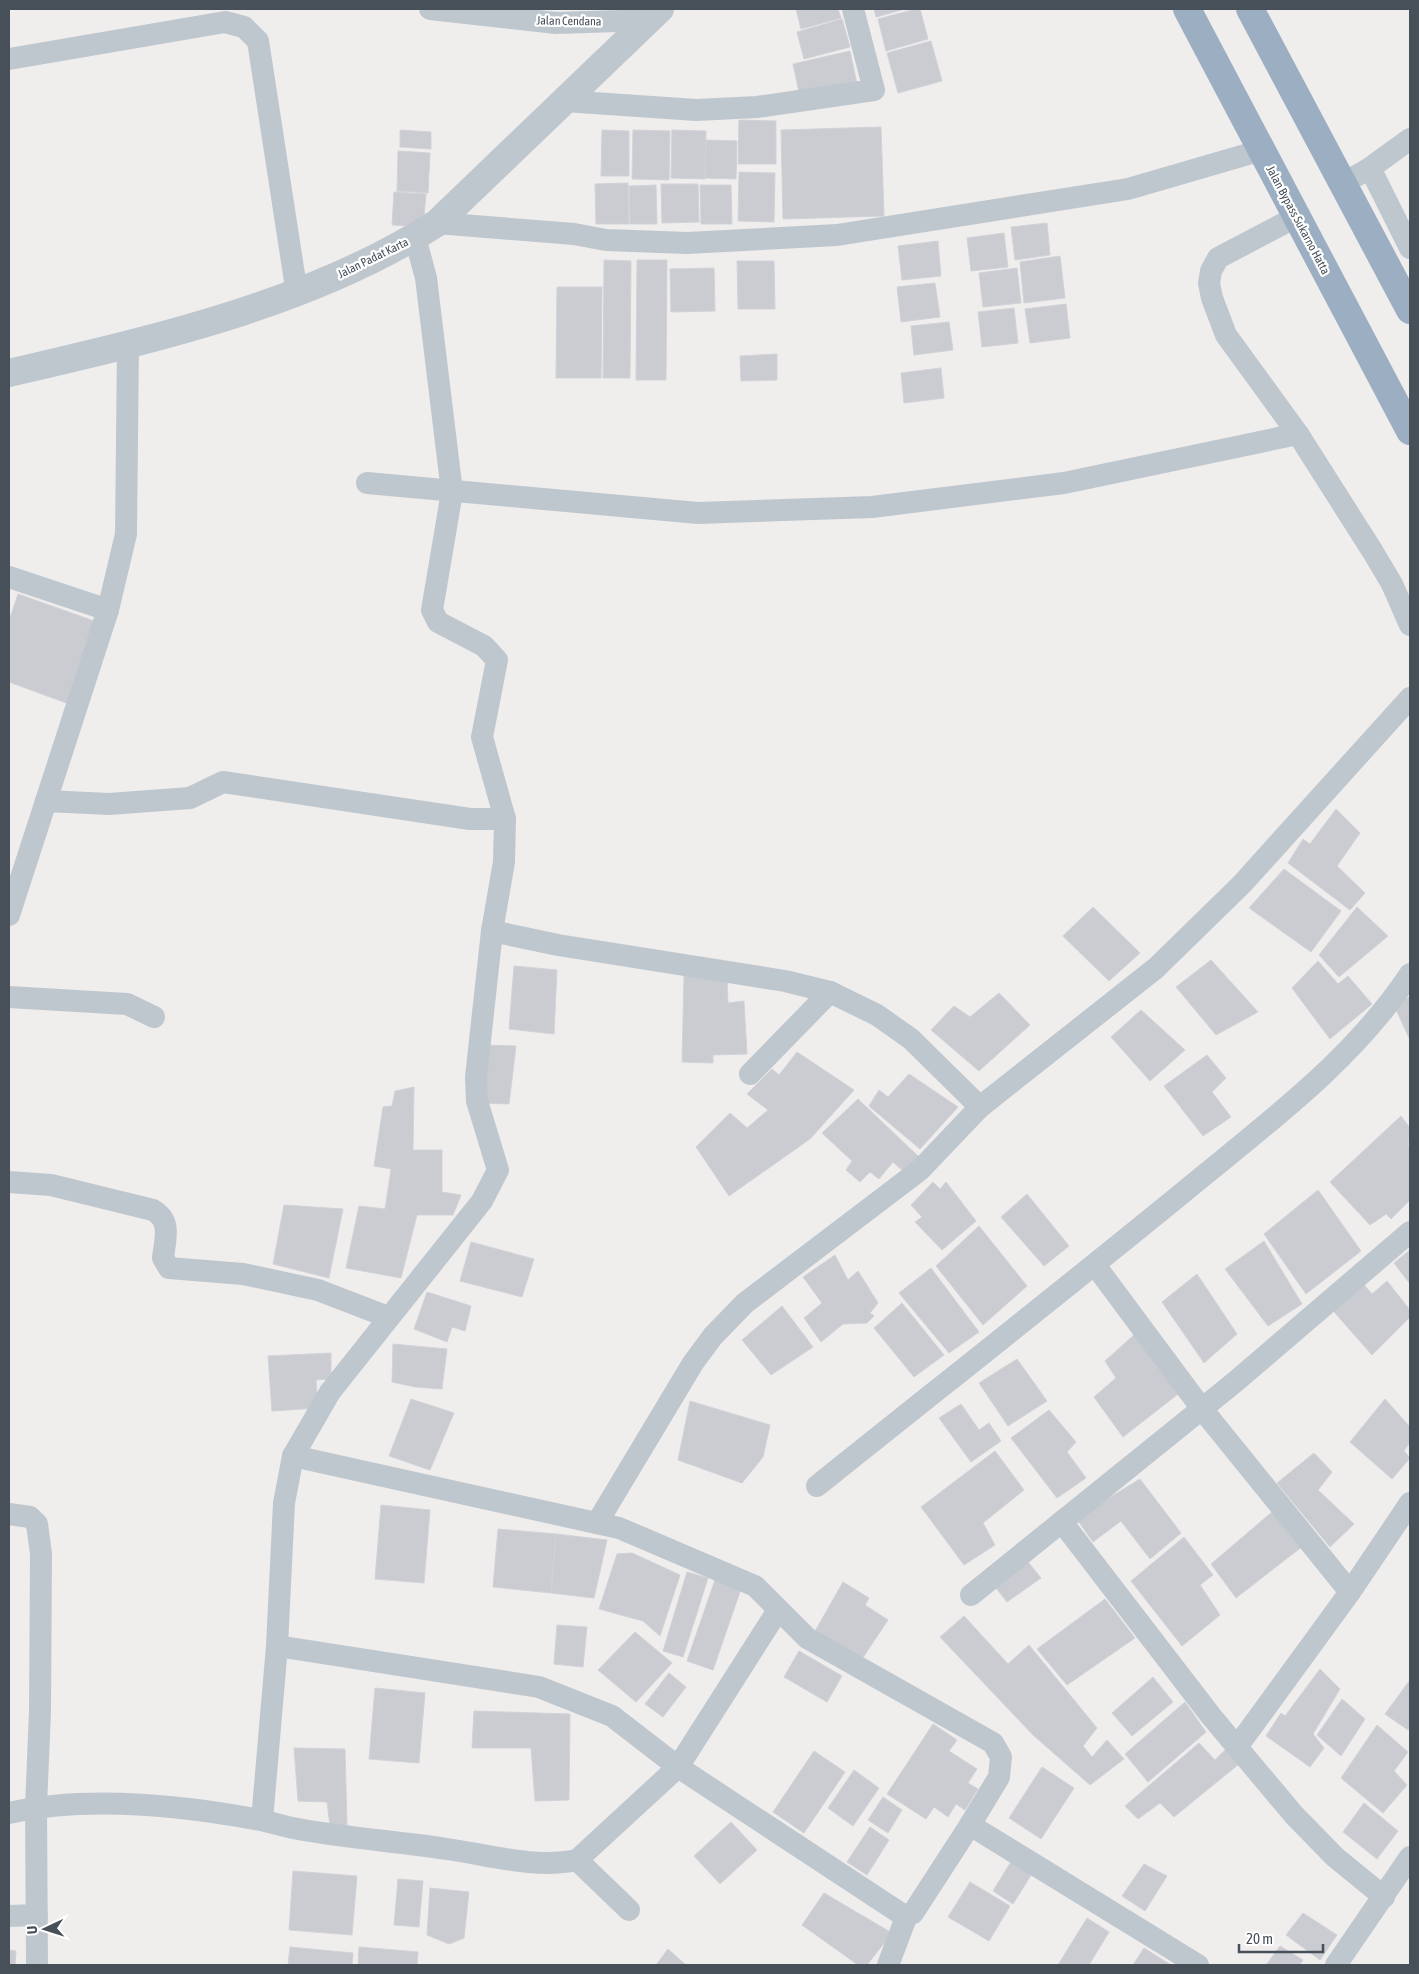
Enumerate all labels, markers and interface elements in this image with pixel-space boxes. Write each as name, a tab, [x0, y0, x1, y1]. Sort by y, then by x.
street label: Jalan Cendana	[536, 13, 602, 29]
street label: Jalan Bypass Sukarno Hatta	[1263, 163, 1333, 277]
street label: Jalan Padat Karta	[335, 235, 411, 281]
north arrow	[20, 1904, 70, 1954]
scale bar	[1239, 1922, 1323, 1954]
text: U	[24, 1925, 40, 1935]
text: 20 m	[1246, 1930, 1273, 1947]

